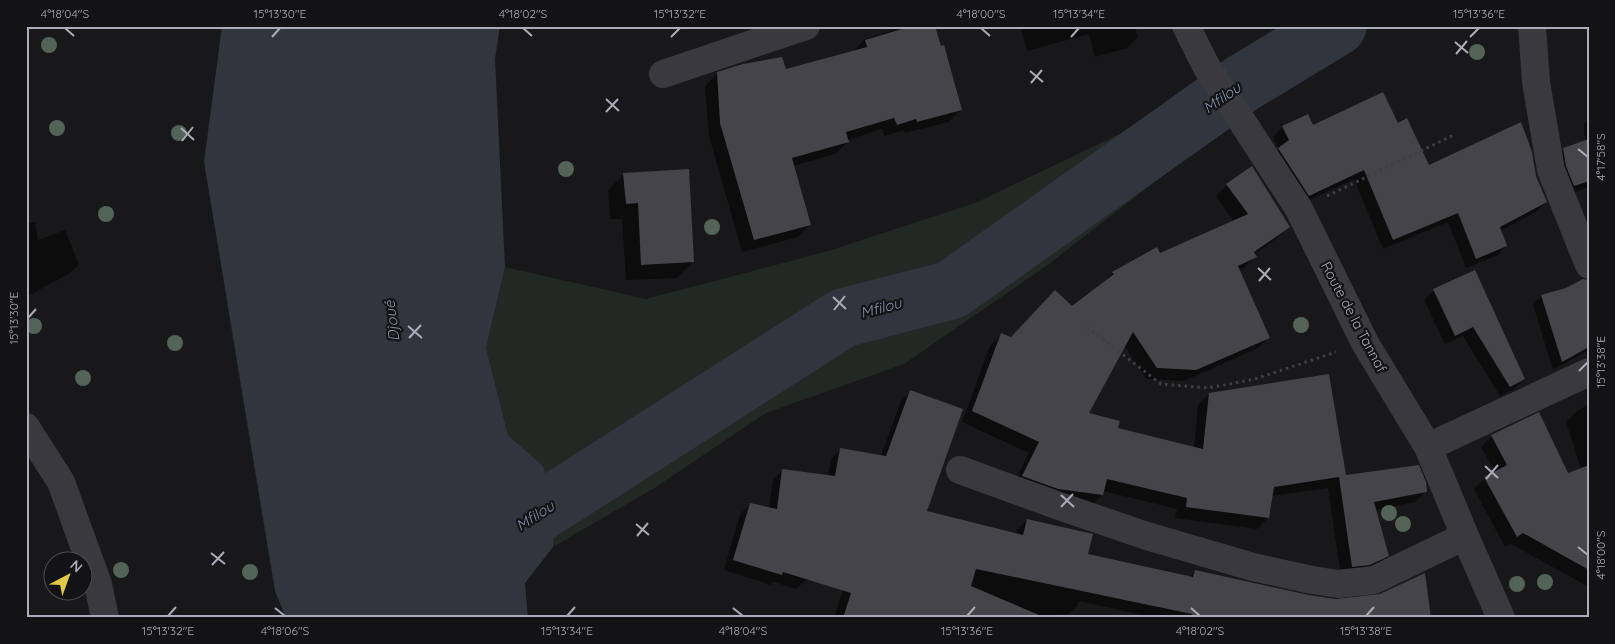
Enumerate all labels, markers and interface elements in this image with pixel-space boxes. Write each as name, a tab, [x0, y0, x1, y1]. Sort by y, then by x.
text: 4°18'04"S	[41, 6, 89, 21]
text: 15°13'30"E	[254, 6, 307, 21]
text: 4°18'02"S	[499, 6, 548, 21]
text: 15°13'32"E	[654, 6, 706, 21]
text: 4°18'00"S	[956, 6, 1006, 21]
text: 15°13'34"E	[1053, 6, 1105, 21]
text: 15°13'36"E	[1453, 6, 1505, 21]
water label: Mfilou	[1199, 77, 1246, 117]
text: 4°17'58"S	[1593, 133, 1608, 181]
street label: Route de la Tannaf	[1317, 258, 1391, 376]
text: 15°13'30"E	[6, 291, 21, 344]
water label: Mfilou	[858, 293, 905, 322]
water label: Djoué	[380, 299, 403, 343]
text: 15°13'38"E	[1593, 336, 1608, 388]
water label: Mfilou	[512, 495, 559, 535]
text: 4°18'00"S	[1593, 530, 1608, 580]
north arrow	[42, 552, 92, 602]
text: N	[67, 556, 86, 576]
text: 15°13'32"E	[142, 623, 194, 638]
text: 4°18'06"S	[261, 623, 309, 638]
text: 15°13'34"E	[541, 623, 593, 638]
text: 4°18'04"S	[719, 623, 767, 638]
text: 15°13'36"E	[941, 623, 993, 638]
text: 4°18'02"S	[1176, 623, 1225, 638]
text: 15°13'38"E	[1340, 623, 1392, 638]

